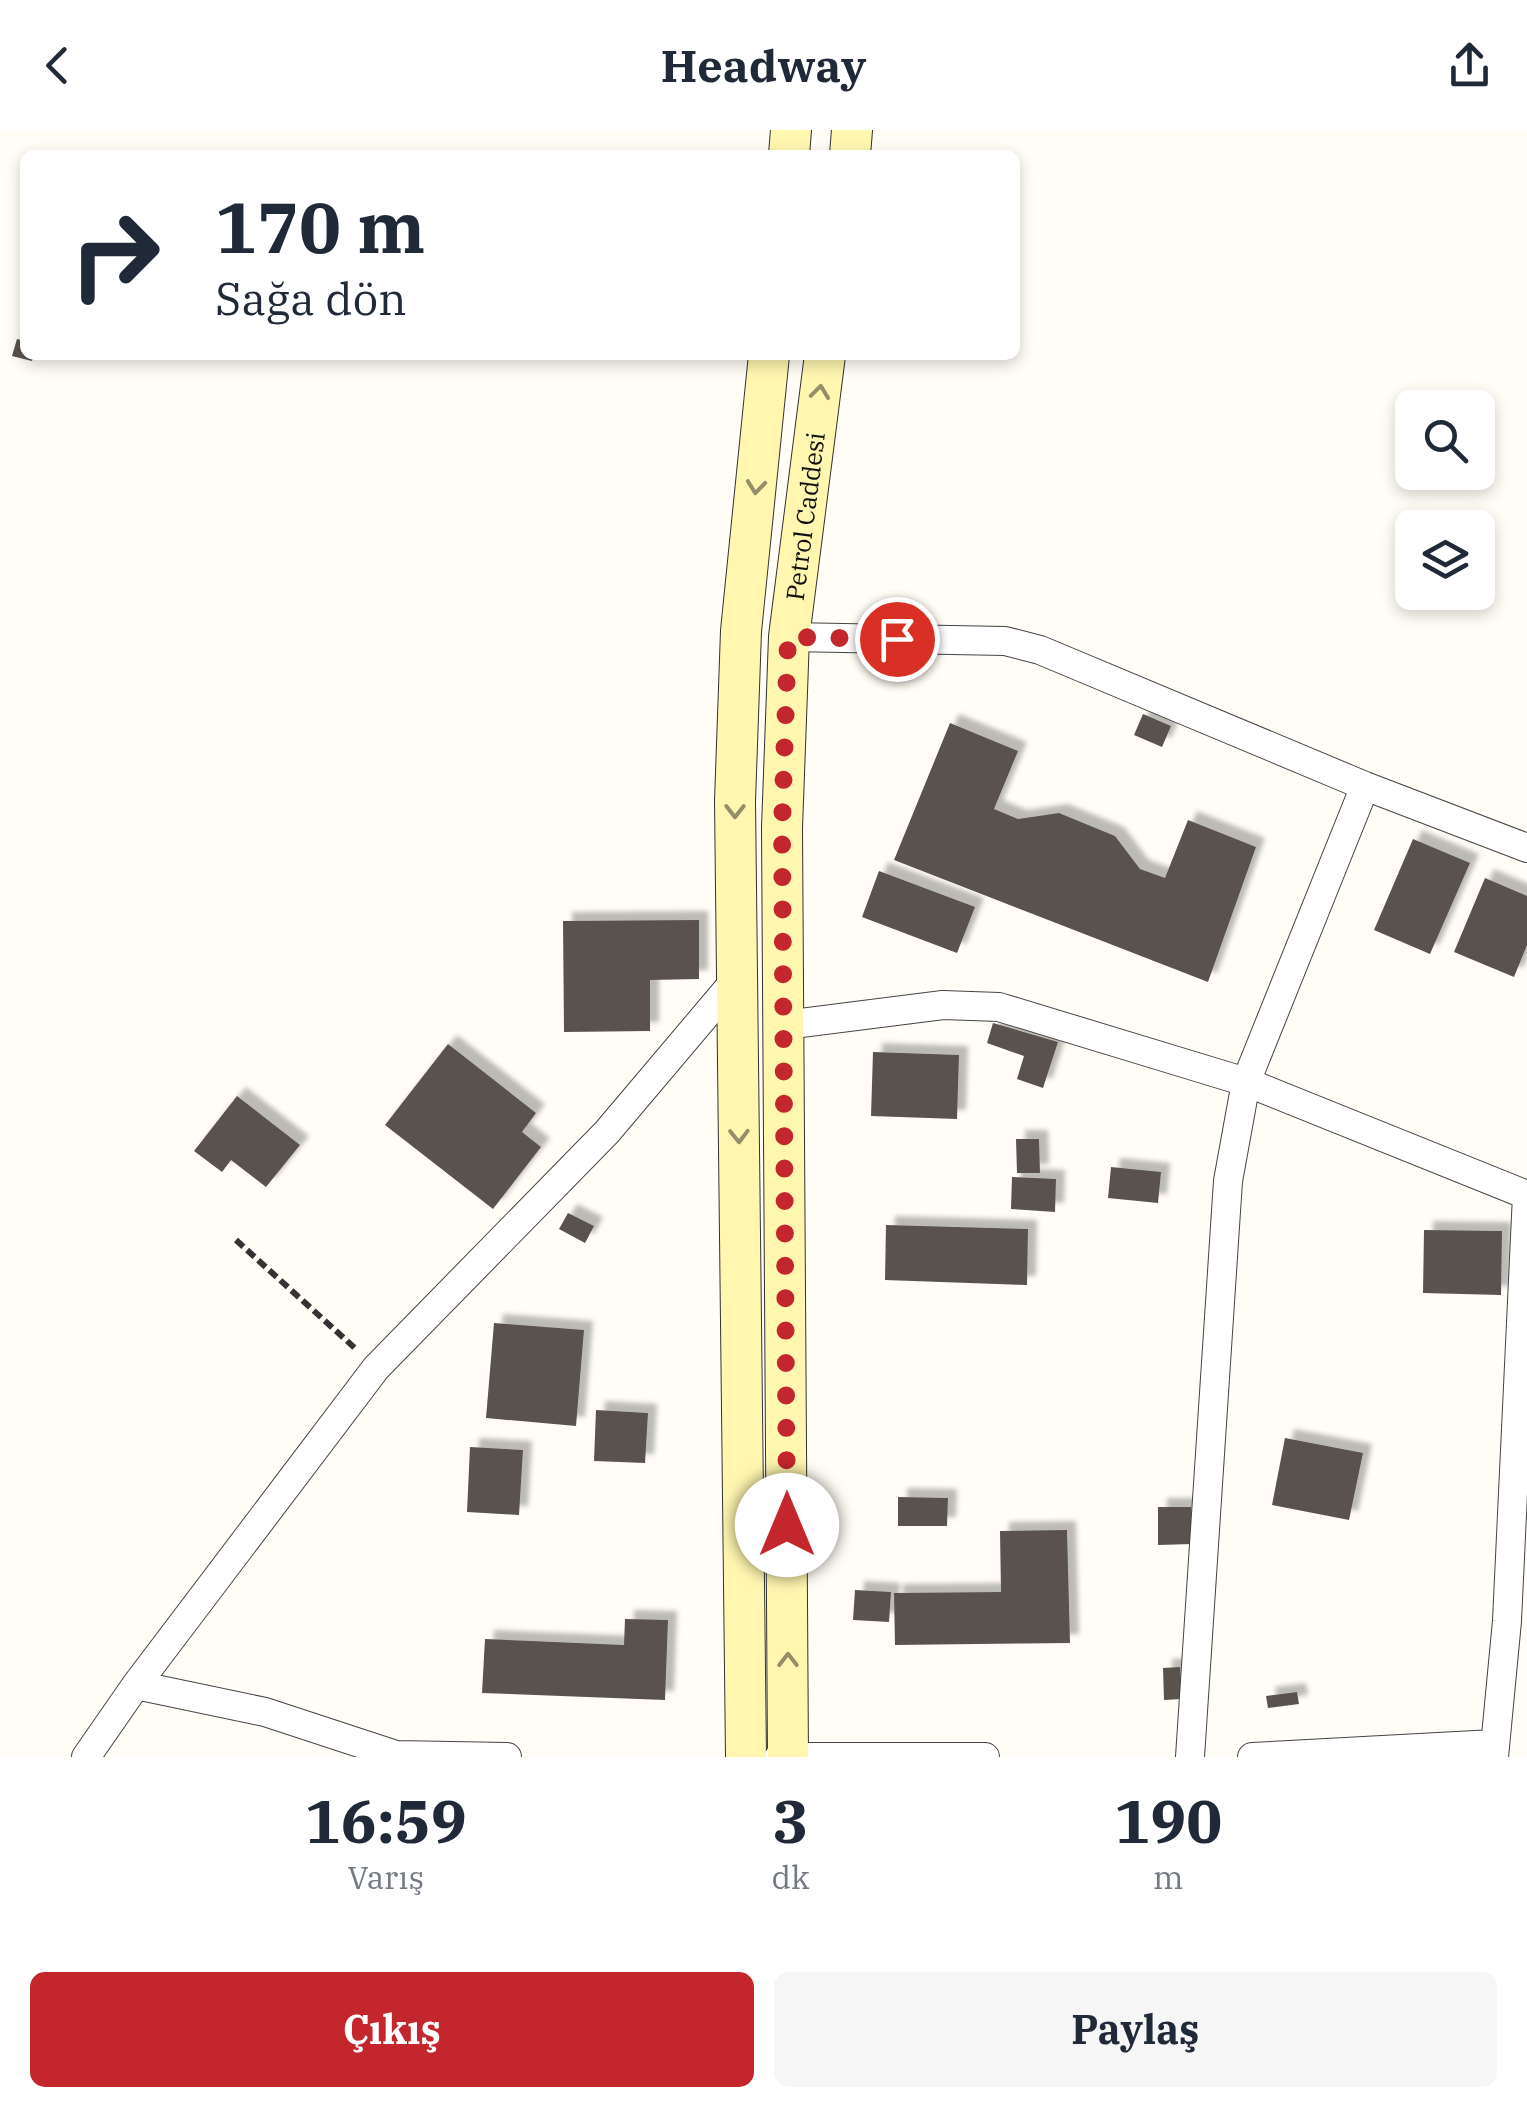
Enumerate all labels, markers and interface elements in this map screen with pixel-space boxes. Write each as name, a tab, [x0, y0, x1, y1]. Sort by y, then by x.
text: Headway	[661, 36, 866, 94]
icon: back	[30, 38, 85, 93]
icon: share	[1442, 38, 1497, 93]
text: 170 m	[215, 181, 425, 272]
icon: right	[50, 190, 180, 320]
text: Sağa dön	[215, 269, 407, 327]
one-way arrow	[809, 383, 830, 400]
map controls	[1395, 390, 1495, 610]
button: search	[1395, 390, 1495, 490]
street label: Petrol Caddesi	[777, 430, 832, 602]
one-way arrow	[746, 479, 767, 495]
button: layers	[1395, 510, 1495, 610]
pin	[855, 597, 940, 682]
icon: arrive	[870, 612, 925, 667]
one-way arrow	[724, 804, 746, 819]
one-way arrow	[728, 1128, 750, 1144]
position arrow	[735, 1473, 839, 1577]
one-way arrow	[777, 1651, 798, 1667]
text: 16:59	[305, 1781, 467, 1860]
text: 3	[773, 1781, 809, 1860]
text: 190	[1114, 1781, 1222, 1860]
text: Varış	[347, 1856, 424, 1898]
text: dk	[772, 1856, 810, 1898]
text: m	[1153, 1856, 1184, 1898]
button: Çıkış	[30, 1972, 754, 2087]
button: Paylaş	[774, 1972, 1497, 2087]

